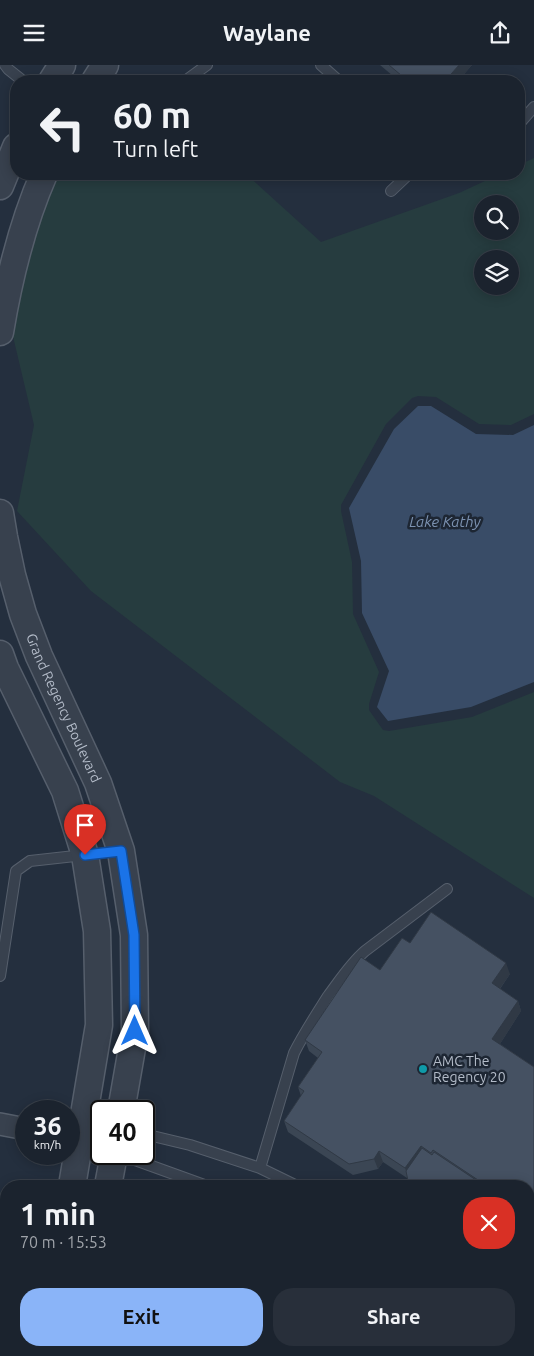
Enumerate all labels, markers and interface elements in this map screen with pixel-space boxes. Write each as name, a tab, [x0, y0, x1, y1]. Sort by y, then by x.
icon: menu	[20, 19, 48, 47]
icon: share	[486, 19, 514, 47]
text: Waylane	[223, 20, 311, 45]
icon: left	[30, 95, 95, 160]
text: 60 m	[113, 95, 191, 135]
text: Turn left	[113, 136, 198, 161]
map controls	[474, 195, 519, 295]
button: search	[474, 195, 519, 240]
button: layers	[474, 250, 519, 295]
water label: Lake Kathy	[409, 513, 482, 530]
street label: Grand Regency Boulevard	[23, 631, 105, 785]
pin	[64, 804, 106, 855]
icon: arrive	[71, 811, 99, 839]
position arrow	[108, 1004, 160, 1056]
place label: AMC The Regency 20	[433, 1053, 506, 1085]
marker: AMC The Regency 20	[417, 1063, 429, 1075]
speed limit sign: 40	[90, 1100, 155, 1165]
text: 36	[33, 1112, 62, 1140]
text: km/h	[34, 1138, 61, 1151]
text: 1 min	[20, 1197, 96, 1231]
button: close	[463, 1197, 515, 1249]
text: 70 m · 15:53	[20, 1233, 107, 1251]
button: Exit	[20, 1288, 263, 1346]
button: Share	[273, 1288, 515, 1346]

